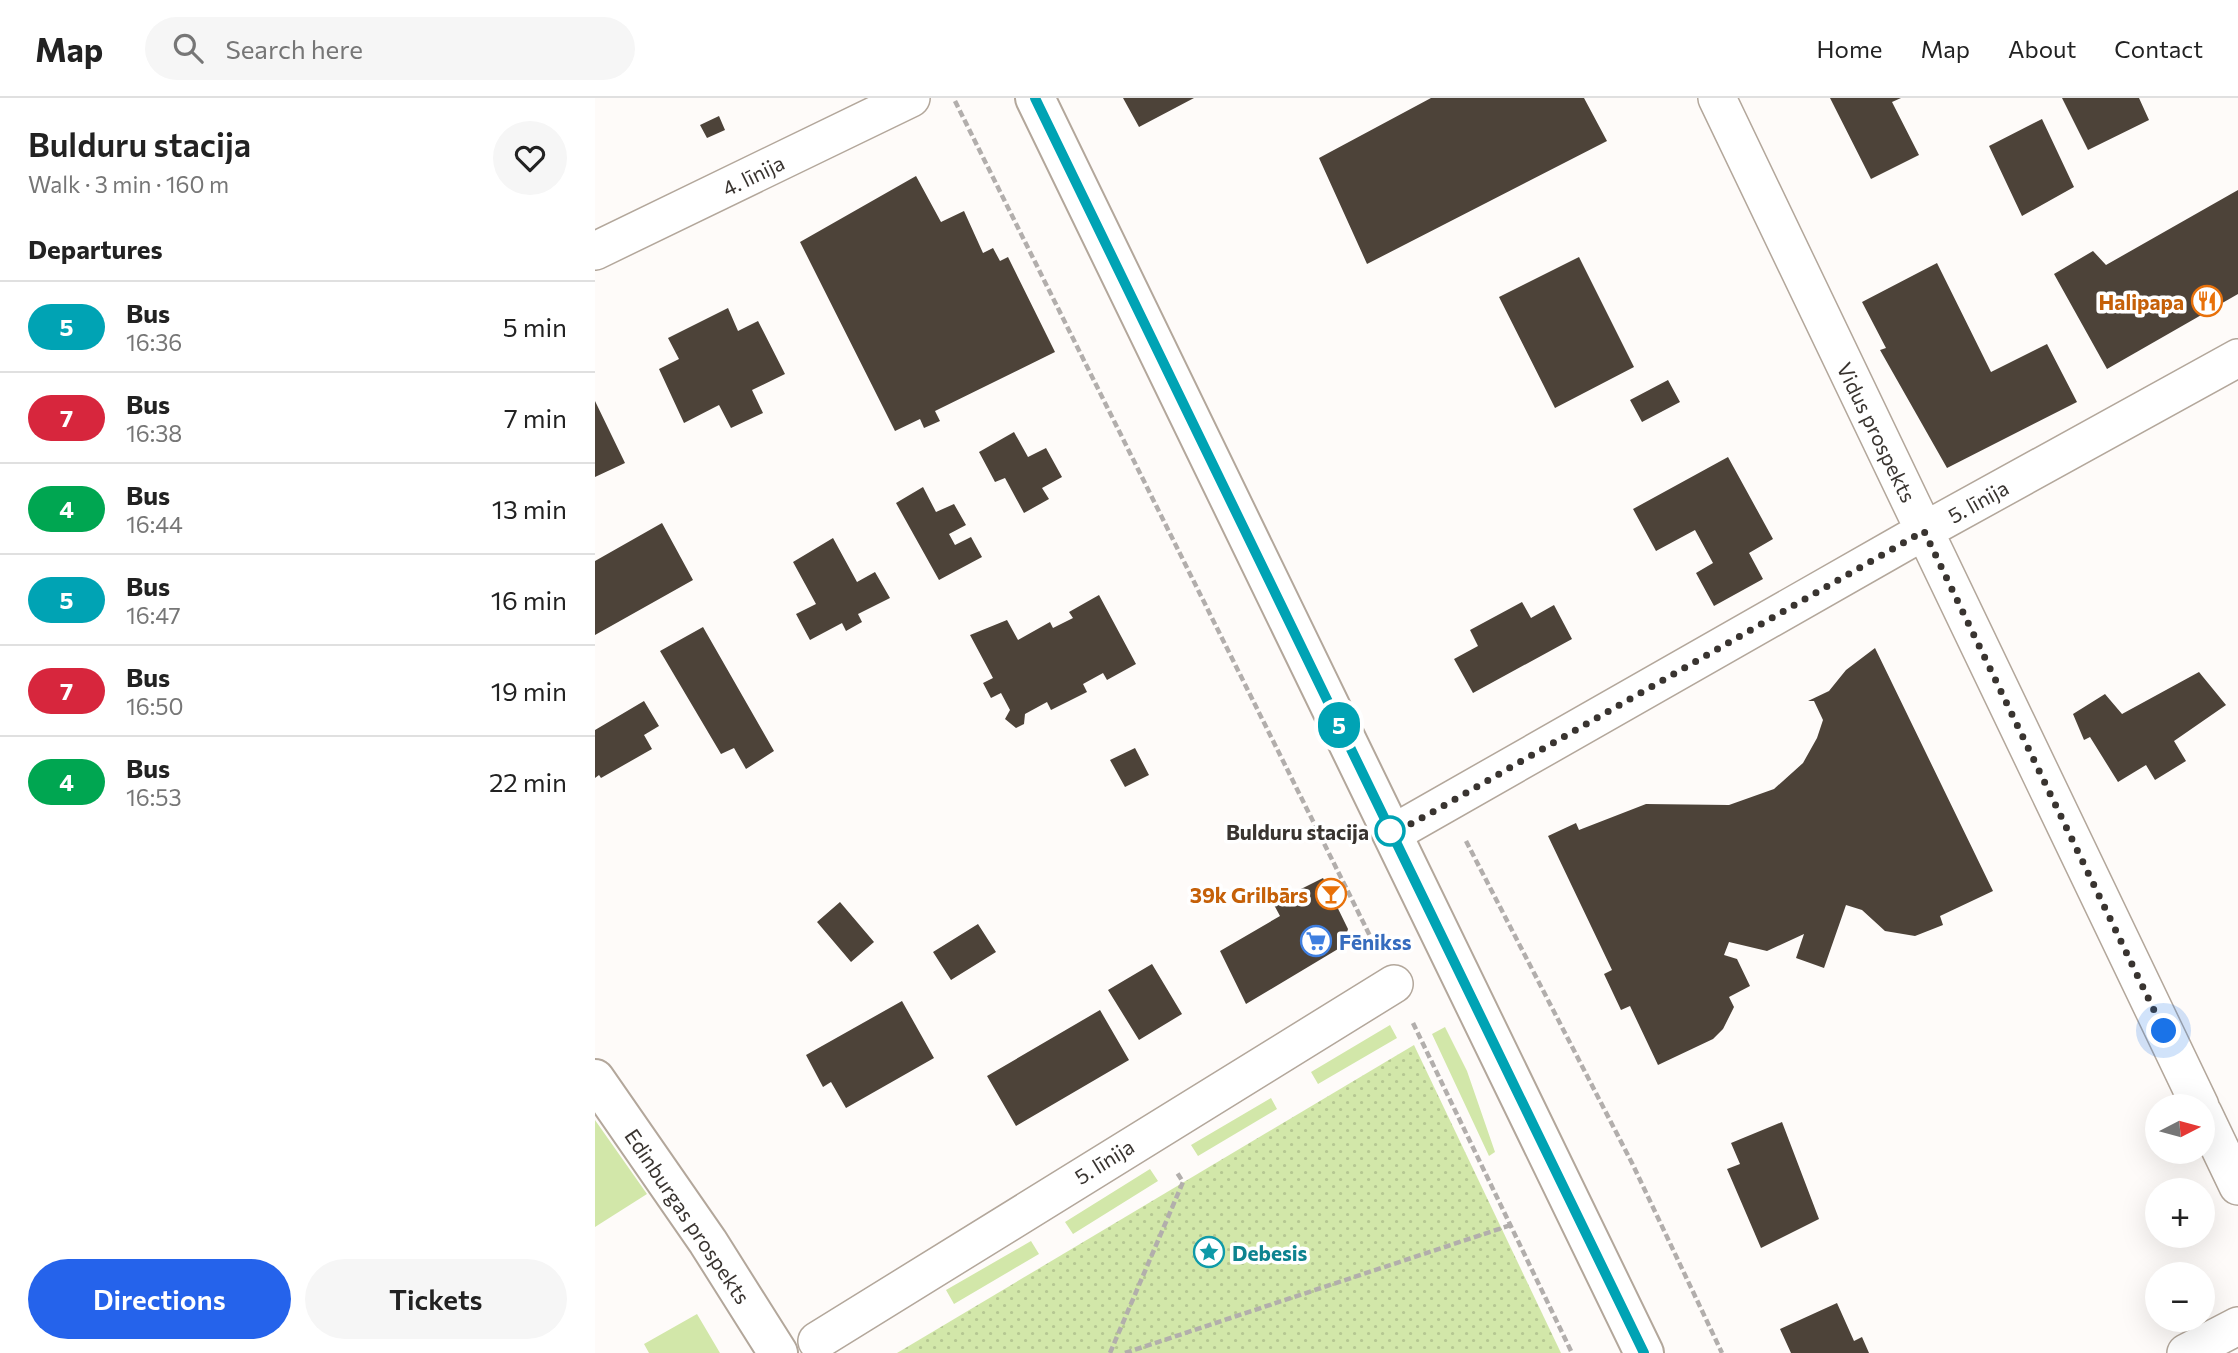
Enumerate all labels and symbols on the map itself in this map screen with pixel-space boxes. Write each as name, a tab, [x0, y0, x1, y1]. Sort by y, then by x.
street label: 4. līnija	[718, 149, 788, 201]
restaurant icon: Halipapa	[2190, 284, 2224, 318]
place label: Halipapa	[2099, 289, 2184, 314]
street label: Vidus prospekts	[1832, 358, 1922, 506]
street label: 5. līnija	[1943, 474, 2013, 528]
line badge: 5	[1316, 702, 1362, 748]
marker: Bulduru stacija	[1375, 816, 1405, 846]
place label: Bulduru stacija	[1226, 819, 1369, 844]
bar icon: 39k Grilbārs	[1314, 877, 1348, 911]
place label: 39k Grilbārs	[1190, 882, 1308, 907]
supermarket icon: Fēnikss	[1299, 924, 1333, 958]
place label: Fēnikss	[1339, 929, 1412, 954]
your location	[2146, 1013, 2181, 1048]
north arrow	[2145, 1094, 2215, 1164]
street label: Edinburgas prospekts	[620, 1124, 756, 1308]
street label: 5. līnija	[1070, 1133, 1138, 1189]
place icon: Debesis	[1192, 1235, 1226, 1269]
place label: Debesis	[1232, 1240, 1308, 1265]

